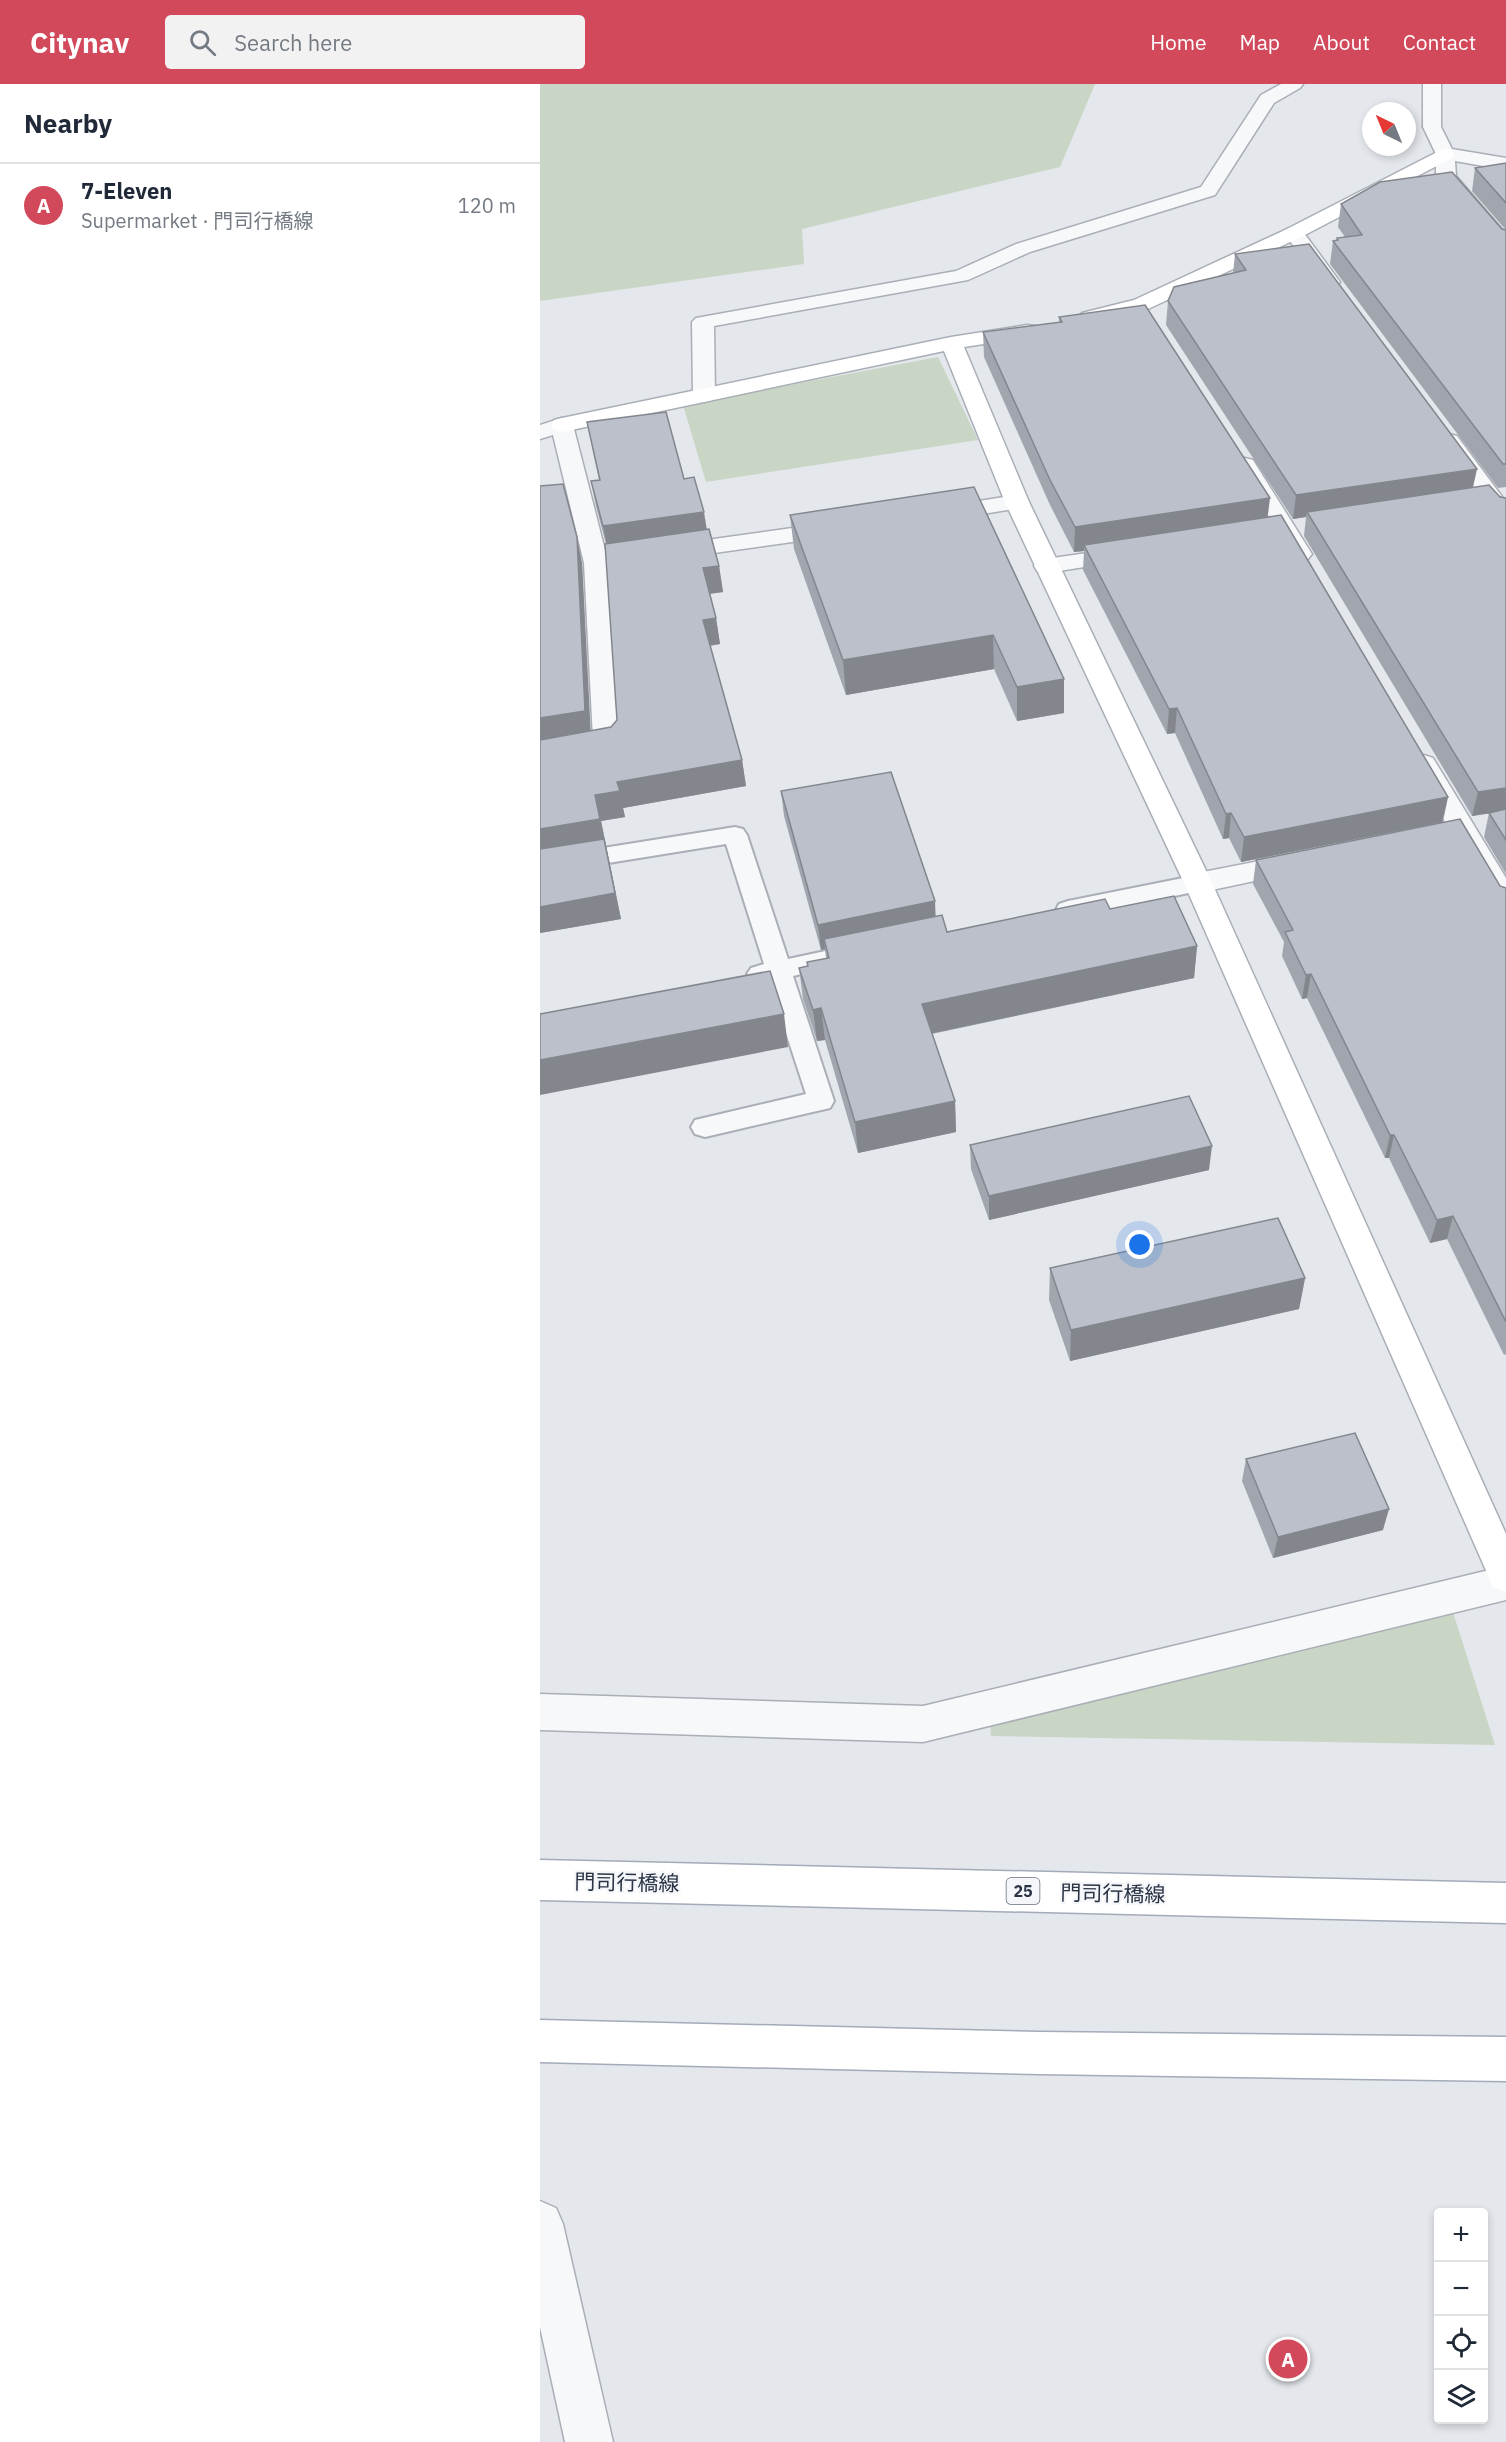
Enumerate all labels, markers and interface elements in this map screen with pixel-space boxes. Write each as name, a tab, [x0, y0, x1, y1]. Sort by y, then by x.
search box	[165, 15, 585, 69]
text: Citynav	[30, 24, 129, 61]
icon: search	[186, 26, 219, 59]
text: Search here	[234, 28, 352, 57]
text: Home	[1150, 28, 1207, 56]
text: Map	[1240, 28, 1280, 56]
text: About	[1313, 28, 1370, 56]
text: Contact	[1403, 28, 1476, 56]
north arrow	[1362, 102, 1416, 156]
text: Nearby	[24, 106, 112, 140]
text: 7-Eleven	[81, 176, 172, 205]
text: A	[37, 192, 50, 219]
text: 120 m	[458, 192, 516, 219]
text: Supermarket · 門司行橋線	[81, 207, 314, 234]
your location	[1125, 1230, 1154, 1259]
street label: 門司行橋線	[574, 1867, 680, 1897]
road number: 25	[1006, 1878, 1040, 1904]
street label: 門司行橋線	[1060, 1878, 1166, 1908]
map controls	[1434, 2208, 1488, 2424]
button: +	[1434, 2208, 1488, 2262]
button: −	[1434, 2262, 1488, 2316]
button: locate	[1434, 2316, 1488, 2370]
pin: A	[1268, 2336, 1308, 2382]
button: layers	[1434, 2370, 1488, 2424]

